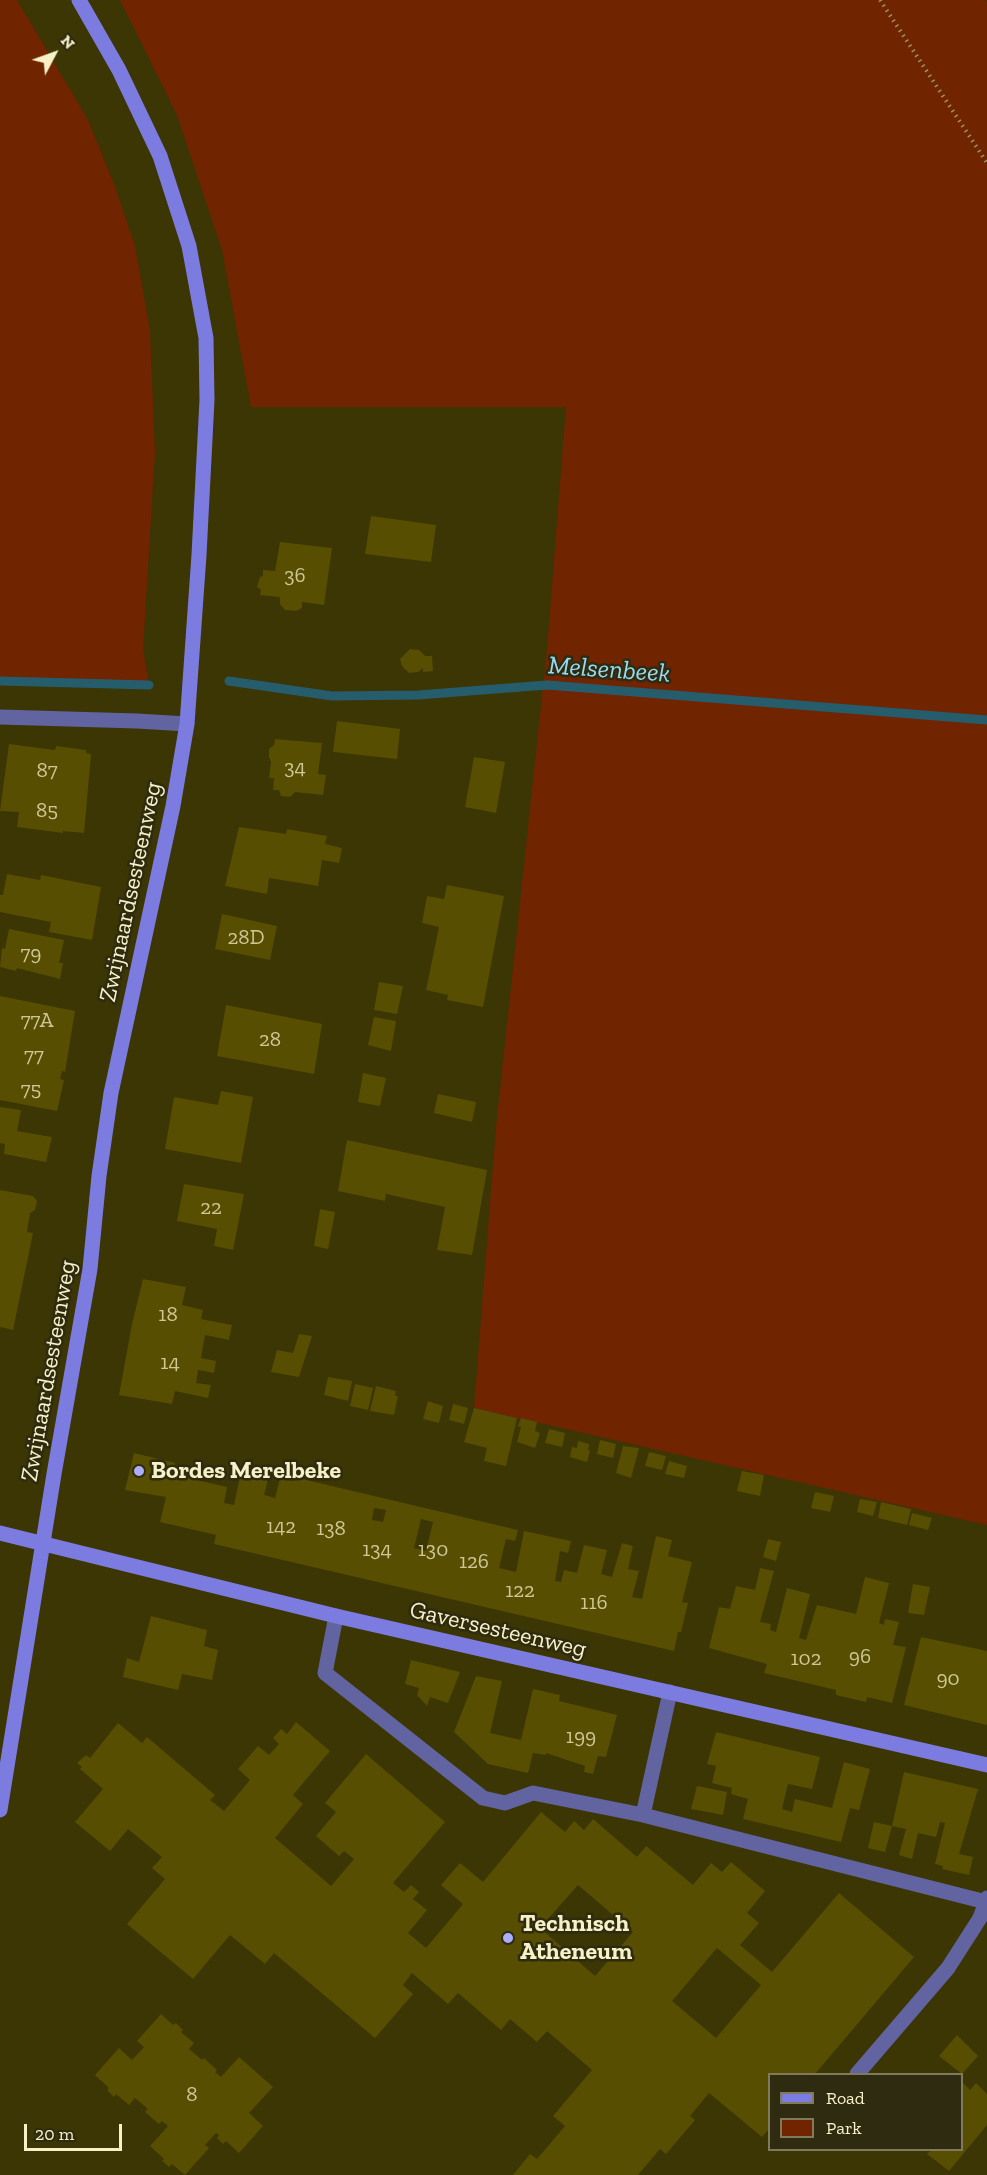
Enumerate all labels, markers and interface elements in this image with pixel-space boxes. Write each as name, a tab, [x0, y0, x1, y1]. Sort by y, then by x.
north arrow	[24, 24, 84, 84]
text: N	[57, 31, 79, 53]
house number: 36	[284, 563, 306, 589]
water label: Melsenbeek	[547, 650, 671, 690]
house number: 34	[284, 755, 306, 781]
house number: 87	[36, 758, 58, 784]
street label: Zwijnaardsesteenweg	[94, 779, 168, 1005]
house number: 85	[36, 798, 58, 824]
house number: 28D	[228, 925, 264, 951]
house number: 79	[20, 941, 42, 967]
house number: 77A	[21, 1008, 53, 1034]
house number: 28	[259, 1027, 281, 1053]
house number: 77	[24, 1043, 44, 1069]
house number: 75	[21, 1077, 41, 1103]
house number: 22	[200, 1195, 222, 1221]
street label: Zwijnaardsesteenweg	[15, 1258, 83, 1484]
house number: 18	[158, 1302, 178, 1328]
house number: 14	[160, 1350, 180, 1376]
place label: Bordes Merelbeke	[151, 1457, 341, 1485]
marker: Bordes Merelbeke	[132, 1464, 146, 1478]
house number: 142	[266, 1514, 296, 1540]
house number: 138	[316, 1516, 346, 1542]
house number: 134	[362, 1537, 392, 1563]
house number: 130	[418, 1537, 448, 1563]
house number: 126	[459, 1549, 489, 1575]
house number: 122	[505, 1578, 535, 1604]
house number: 116	[580, 1590, 608, 1616]
street label: Gaversesteenweg	[407, 1596, 589, 1664]
house number: 96	[849, 1644, 871, 1670]
house number: 102	[791, 1646, 821, 1672]
house number: 90	[936, 1666, 960, 1692]
house number: 199	[566, 1724, 596, 1750]
place label: Technisch Atheneum	[520, 1910, 632, 1966]
marker: Technisch Atheneum	[501, 1931, 515, 1945]
legend	[768, 2073, 963, 2151]
house number: 8	[186, 2082, 198, 2108]
text: Road	[826, 2087, 865, 2109]
scale bar	[27, 2112, 124, 2150]
text: Park	[826, 2117, 862, 2139]
text: 20 m	[35, 2123, 74, 2145]

